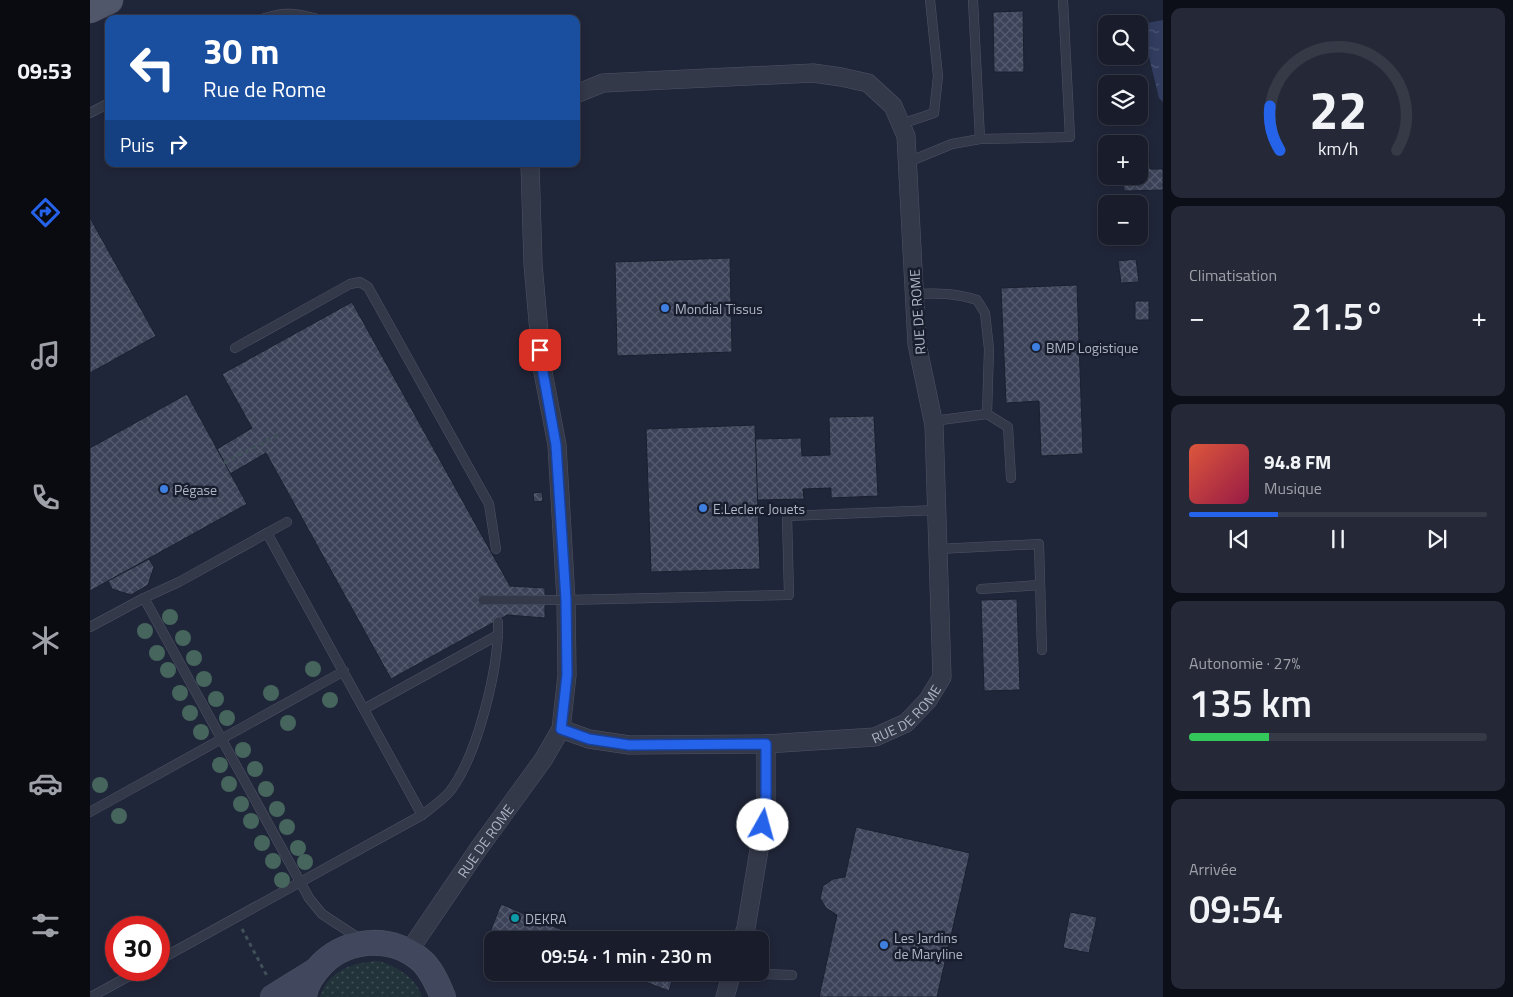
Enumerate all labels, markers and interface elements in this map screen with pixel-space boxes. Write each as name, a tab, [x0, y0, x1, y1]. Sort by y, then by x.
map controls	[1098, 15, 1148, 245]
button: search	[1098, 15, 1148, 65]
text: 30 m	[203, 24, 279, 78]
icon: left	[120, 35, 185, 100]
text: 09:53	[18, 54, 72, 88]
text: 22	[1309, 70, 1367, 149]
text: Rue de Rome	[203, 72, 326, 106]
button: layers	[1098, 75, 1148, 125]
text: Puis	[120, 130, 154, 159]
icon: right	[164, 130, 192, 158]
button: +	[1098, 135, 1148, 185]
text: km/h	[1318, 135, 1358, 162]
icon: directions	[28, 195, 63, 230]
button: −	[1098, 195, 1148, 245]
text: Climatisation	[1189, 263, 1277, 287]
street label: RUE DE ROME	[904, 268, 930, 355]
text: 21.5°	[1291, 287, 1385, 345]
text: −	[1189, 295, 1205, 338]
text: +	[1471, 295, 1487, 338]
place label: Mondial Tissus	[675, 298, 763, 319]
marker: Mondial Tissus	[659, 302, 671, 314]
pin	[519, 329, 561, 371]
icon: arrive	[526, 336, 554, 364]
place label: BMP Logistique	[1046, 337, 1138, 358]
icon: music	[28, 338, 63, 373]
marker: BMP Logistique	[1030, 341, 1042, 353]
text: 94.8 FM	[1264, 447, 1331, 476]
text: Musique	[1264, 476, 1322, 500]
place label: Pégase	[174, 479, 217, 500]
icon: phone	[28, 480, 63, 515]
marker: Pégase	[158, 483, 170, 495]
place label: E.Leclerc Jouets	[713, 498, 805, 519]
marker: E.Leclerc Jouets	[697, 502, 709, 514]
icon: previous	[1225, 525, 1253, 553]
icon: pause	[1324, 525, 1352, 553]
icon: next	[1423, 525, 1451, 553]
icon: climate	[28, 623, 63, 658]
text: Autonomie · 27%	[1189, 651, 1301, 675]
text: 135 km	[1189, 674, 1312, 732]
street label: RUE DE ROME	[868, 680, 946, 748]
icon: car	[28, 766, 63, 801]
position arrow	[736, 798, 788, 850]
street label: RUE DE ROME	[452, 799, 518, 882]
text: Arrivée	[1189, 857, 1237, 881]
text: 09:54	[1189, 880, 1283, 938]
icon: filters	[28, 908, 63, 943]
place label: DEKRA	[525, 908, 567, 929]
marker: DEKRA	[509, 912, 521, 924]
speed limit sign: 30	[105, 916, 170, 981]
place label: Les Jardins de Maryline	[894, 927, 963, 964]
marker: Les Jardins de Maryline	[878, 939, 890, 951]
text: 09:54 · 1 min · 230 m	[541, 941, 712, 970]

